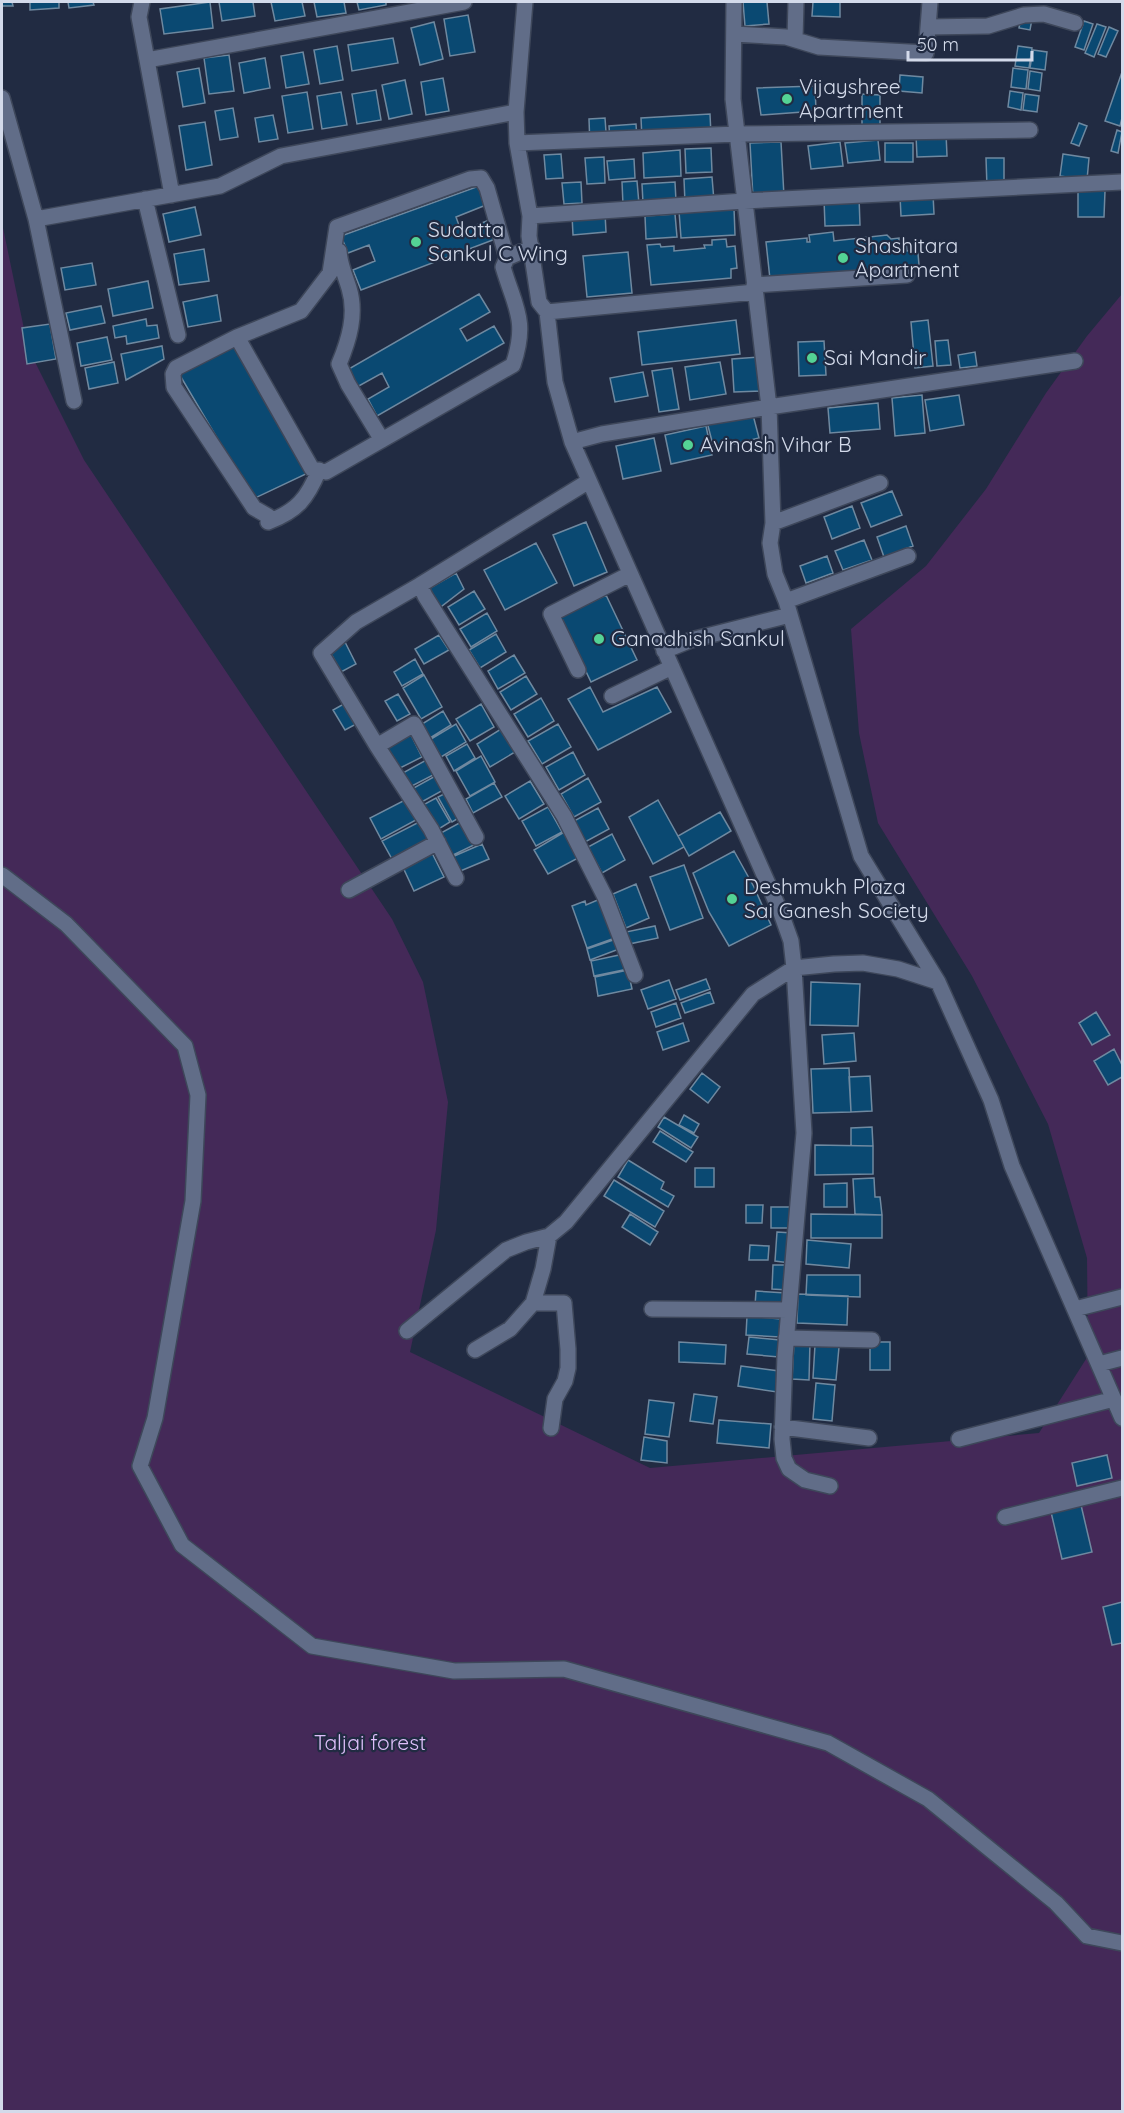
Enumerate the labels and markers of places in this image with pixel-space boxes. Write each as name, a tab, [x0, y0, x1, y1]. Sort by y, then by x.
place label: Vijayshree Apartment	[799, 73, 904, 123]
marker: Vijayshree Apartment	[780, 92, 794, 106]
place label: Sudatta Sankul C Wing	[428, 216, 568, 266]
place label: Shashitara Apartment	[855, 232, 960, 282]
marker: Sudatta Sankul C Wing	[409, 235, 423, 249]
marker: Shashitara Apartment	[836, 251, 850, 265]
place label: Sai Mandir	[824, 344, 926, 370]
marker: Sai Mandir	[805, 351, 819, 365]
place label: Avinash Vihar B	[700, 431, 852, 457]
marker: Avinash Vihar B	[681, 438, 695, 452]
place label: Ganadhish Sankul	[611, 625, 785, 651]
marker: Ganadhish Sankul	[592, 632, 606, 646]
place label: Deshmukh Plaza Sai Ganesh Society	[744, 873, 929, 923]
marker: Deshmukh Plaza Sai Ganesh Society	[725, 892, 739, 906]

